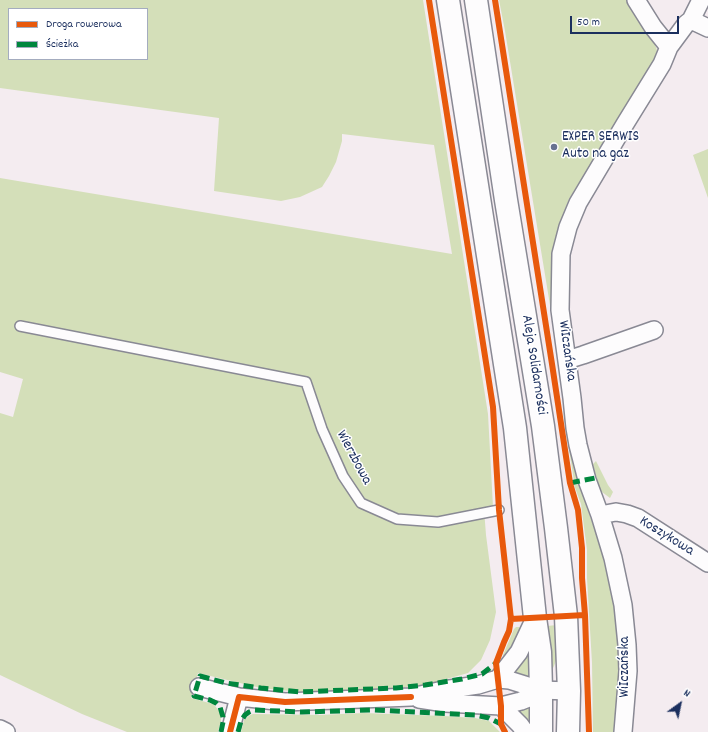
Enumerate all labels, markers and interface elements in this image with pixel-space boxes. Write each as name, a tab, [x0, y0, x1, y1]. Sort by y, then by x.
legend	[8, 8, 148, 60]
scale bar	[572, 8, 681, 34]
text: 50 m	[577, 14, 600, 31]
text: Droga rowerowa	[46, 16, 122, 33]
text: Ścieżka	[46, 36, 78, 53]
place label: EXPER SERWIS Auto na gaz	[562, 129, 639, 164]
marker: EXPER SERWIS Auto na gaz	[549, 142, 559, 152]
street label: Aleja Solidarności	[516, 314, 550, 416]
street label: WiIczańska	[553, 319, 579, 383]
street label: Wierzbowa	[331, 428, 375, 488]
street label: Koszykowa	[635, 513, 697, 561]
street label: WiIczańska	[617, 636, 635, 698]
north arrow	[660, 684, 700, 724]
text: N	[680, 686, 693, 702]

